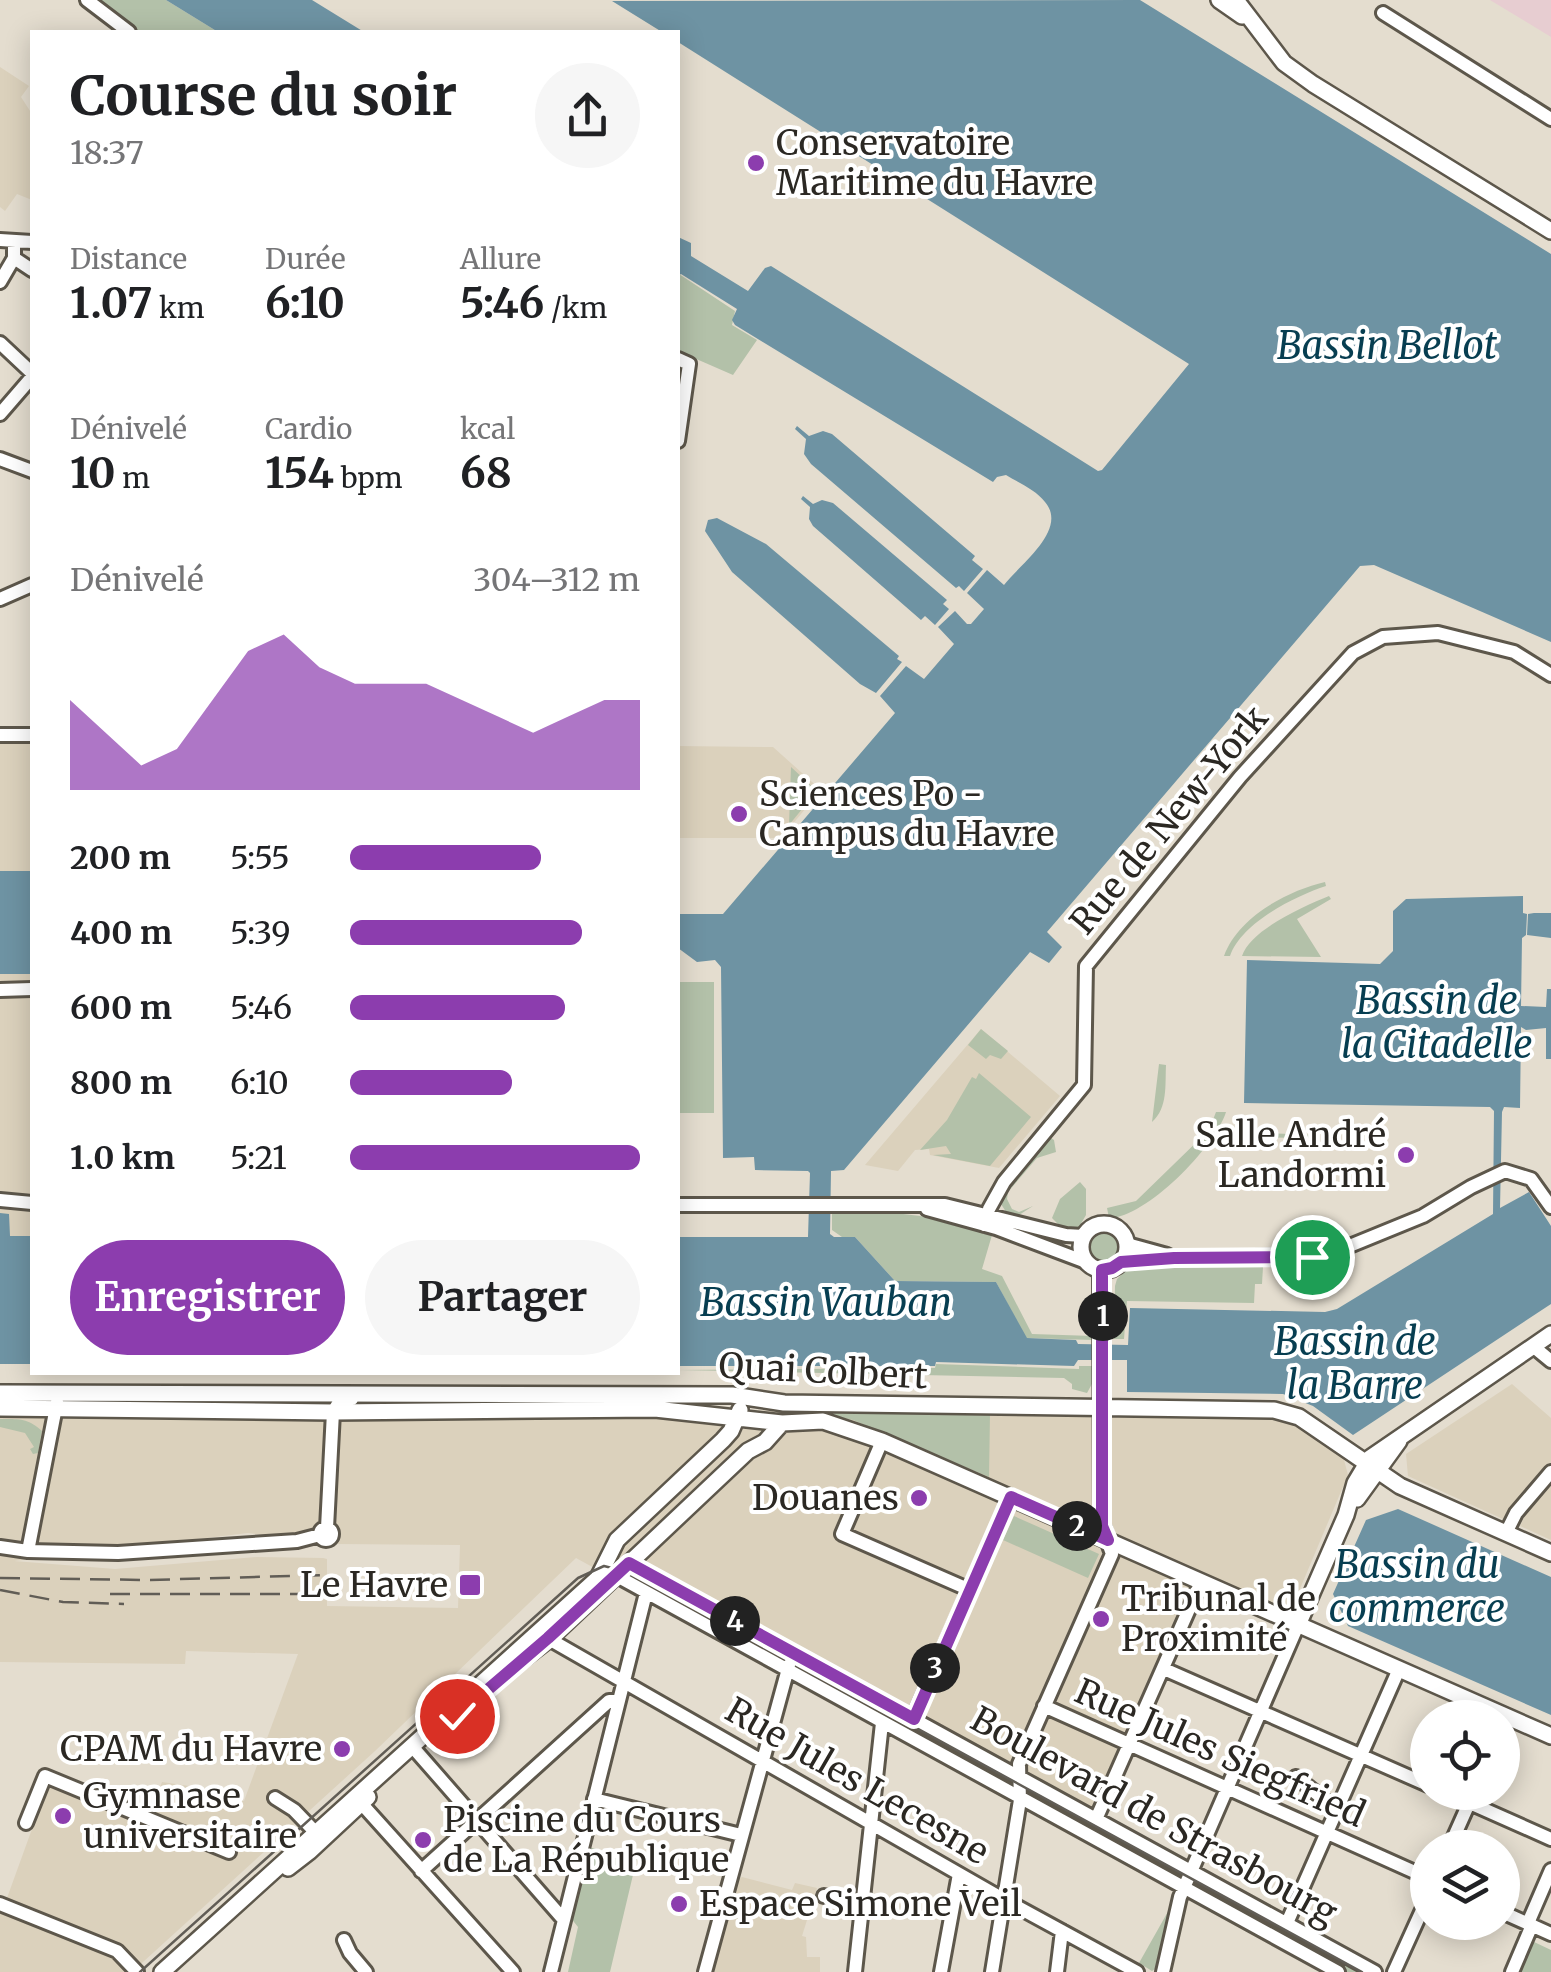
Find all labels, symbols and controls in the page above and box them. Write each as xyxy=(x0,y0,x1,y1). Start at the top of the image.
text: Course du soir xyxy=(70,61,457,130)
button: share xyxy=(535,63,640,168)
place label: Conservatoire Maritime du Havre xyxy=(776,121,1093,205)
text: 18:37 xyxy=(70,133,144,173)
marker: Conservatoire Maritime du Havre xyxy=(745,152,767,174)
text: Distance xyxy=(70,241,187,277)
text: Durée xyxy=(265,241,345,277)
text: Allure xyxy=(460,241,541,277)
text: 1.07 xyxy=(70,277,152,329)
text: 6:10 xyxy=(265,277,345,329)
text: 5:46 xyxy=(460,277,544,329)
text: km xyxy=(152,290,205,326)
text: /km xyxy=(544,290,607,326)
water label: Bassin Bellot xyxy=(1277,322,1498,369)
text: Dénivelé xyxy=(70,411,187,447)
text: Cardio xyxy=(265,411,352,447)
text: kcal xyxy=(460,411,515,447)
text: 10 xyxy=(70,447,116,499)
text: 154 xyxy=(265,447,334,499)
text: 68 xyxy=(460,447,512,499)
text: m xyxy=(116,460,150,496)
text: bpm xyxy=(334,460,402,496)
text: Dénivelé xyxy=(70,560,204,600)
text: 304–312 m xyxy=(473,560,640,600)
street label: Rue de New-York xyxy=(1061,697,1277,943)
place label: Sciences Po - Campus du Havre xyxy=(759,772,1055,856)
marker: Sciences Po - Campus du Havre xyxy=(728,803,750,825)
text: 200 m xyxy=(70,838,171,878)
text: 5:55 xyxy=(230,838,290,878)
text: 400 m xyxy=(70,913,172,953)
text: 5:39 xyxy=(230,913,291,953)
water label: Bassin de la Citadelle xyxy=(1341,977,1533,1068)
text: 600 m xyxy=(70,988,172,1028)
text: 5:46 xyxy=(230,988,292,1028)
text: 800 m xyxy=(70,1063,172,1103)
text: 6:10 xyxy=(230,1063,289,1103)
place label: Salle André Landormi xyxy=(1195,1113,1386,1197)
text: 1.0 km xyxy=(70,1138,175,1178)
text: 5:21 xyxy=(230,1138,287,1178)
marker: Salle André Landormi xyxy=(1395,1144,1417,1166)
pin xyxy=(1270,1215,1355,1300)
icon: arrive xyxy=(1285,1230,1340,1285)
button: Enregistrer xyxy=(70,1240,345,1355)
button: Partager xyxy=(365,1240,640,1355)
water label: Bassin Vauban xyxy=(700,1279,952,1326)
pin: 1 xyxy=(1078,1291,1128,1341)
text: 1 xyxy=(1097,1298,1109,1334)
water label: Bassin de la Barre xyxy=(1274,1318,1436,1409)
street label: Quai Colbert xyxy=(717,1344,929,1398)
place label: Douanes xyxy=(752,1476,899,1520)
marker: Douanes xyxy=(908,1487,930,1509)
pin: 2 xyxy=(1052,1501,1102,1551)
text: 2 xyxy=(1069,1508,1085,1544)
water label: Bassin du commerce xyxy=(1329,1541,1505,1632)
place label: Le Havre xyxy=(300,1563,448,1607)
marker: Le Havre xyxy=(457,1572,483,1598)
place label: Tribunal de Proximité xyxy=(1121,1577,1316,1661)
pin: 4 xyxy=(710,1596,760,1646)
text: 4 xyxy=(726,1603,744,1639)
marker: Tribunal de Proximité xyxy=(1090,1608,1112,1630)
pin: 3 xyxy=(910,1643,960,1693)
text: 3 xyxy=(927,1650,943,1686)
street label: Rue Jules Siegfried xyxy=(1068,1669,1372,1837)
pin xyxy=(415,1674,500,1759)
street label: Rue Jules Lecesne xyxy=(718,1688,996,1874)
icon: check xyxy=(430,1689,485,1744)
street label: Boulevard de Strasbourg xyxy=(963,1697,1345,1935)
map controls xyxy=(1410,1700,1520,1940)
button: locate xyxy=(1410,1700,1520,1810)
place label: CPAM du Havre xyxy=(60,1727,322,1771)
marker: CPAM du Havre xyxy=(331,1738,353,1760)
place label: Gymnase universitaire xyxy=(83,1774,297,1858)
place label: Piscine du Cours de La République xyxy=(443,1798,729,1882)
marker: Gymnase universitaire xyxy=(52,1805,74,1827)
marker: Piscine du Cours de La République xyxy=(412,1829,434,1851)
button: layers xyxy=(1410,1830,1520,1940)
place label: Espace Simone Veil xyxy=(699,1882,1022,1926)
marker: Espace Simone Veil xyxy=(668,1893,690,1915)

